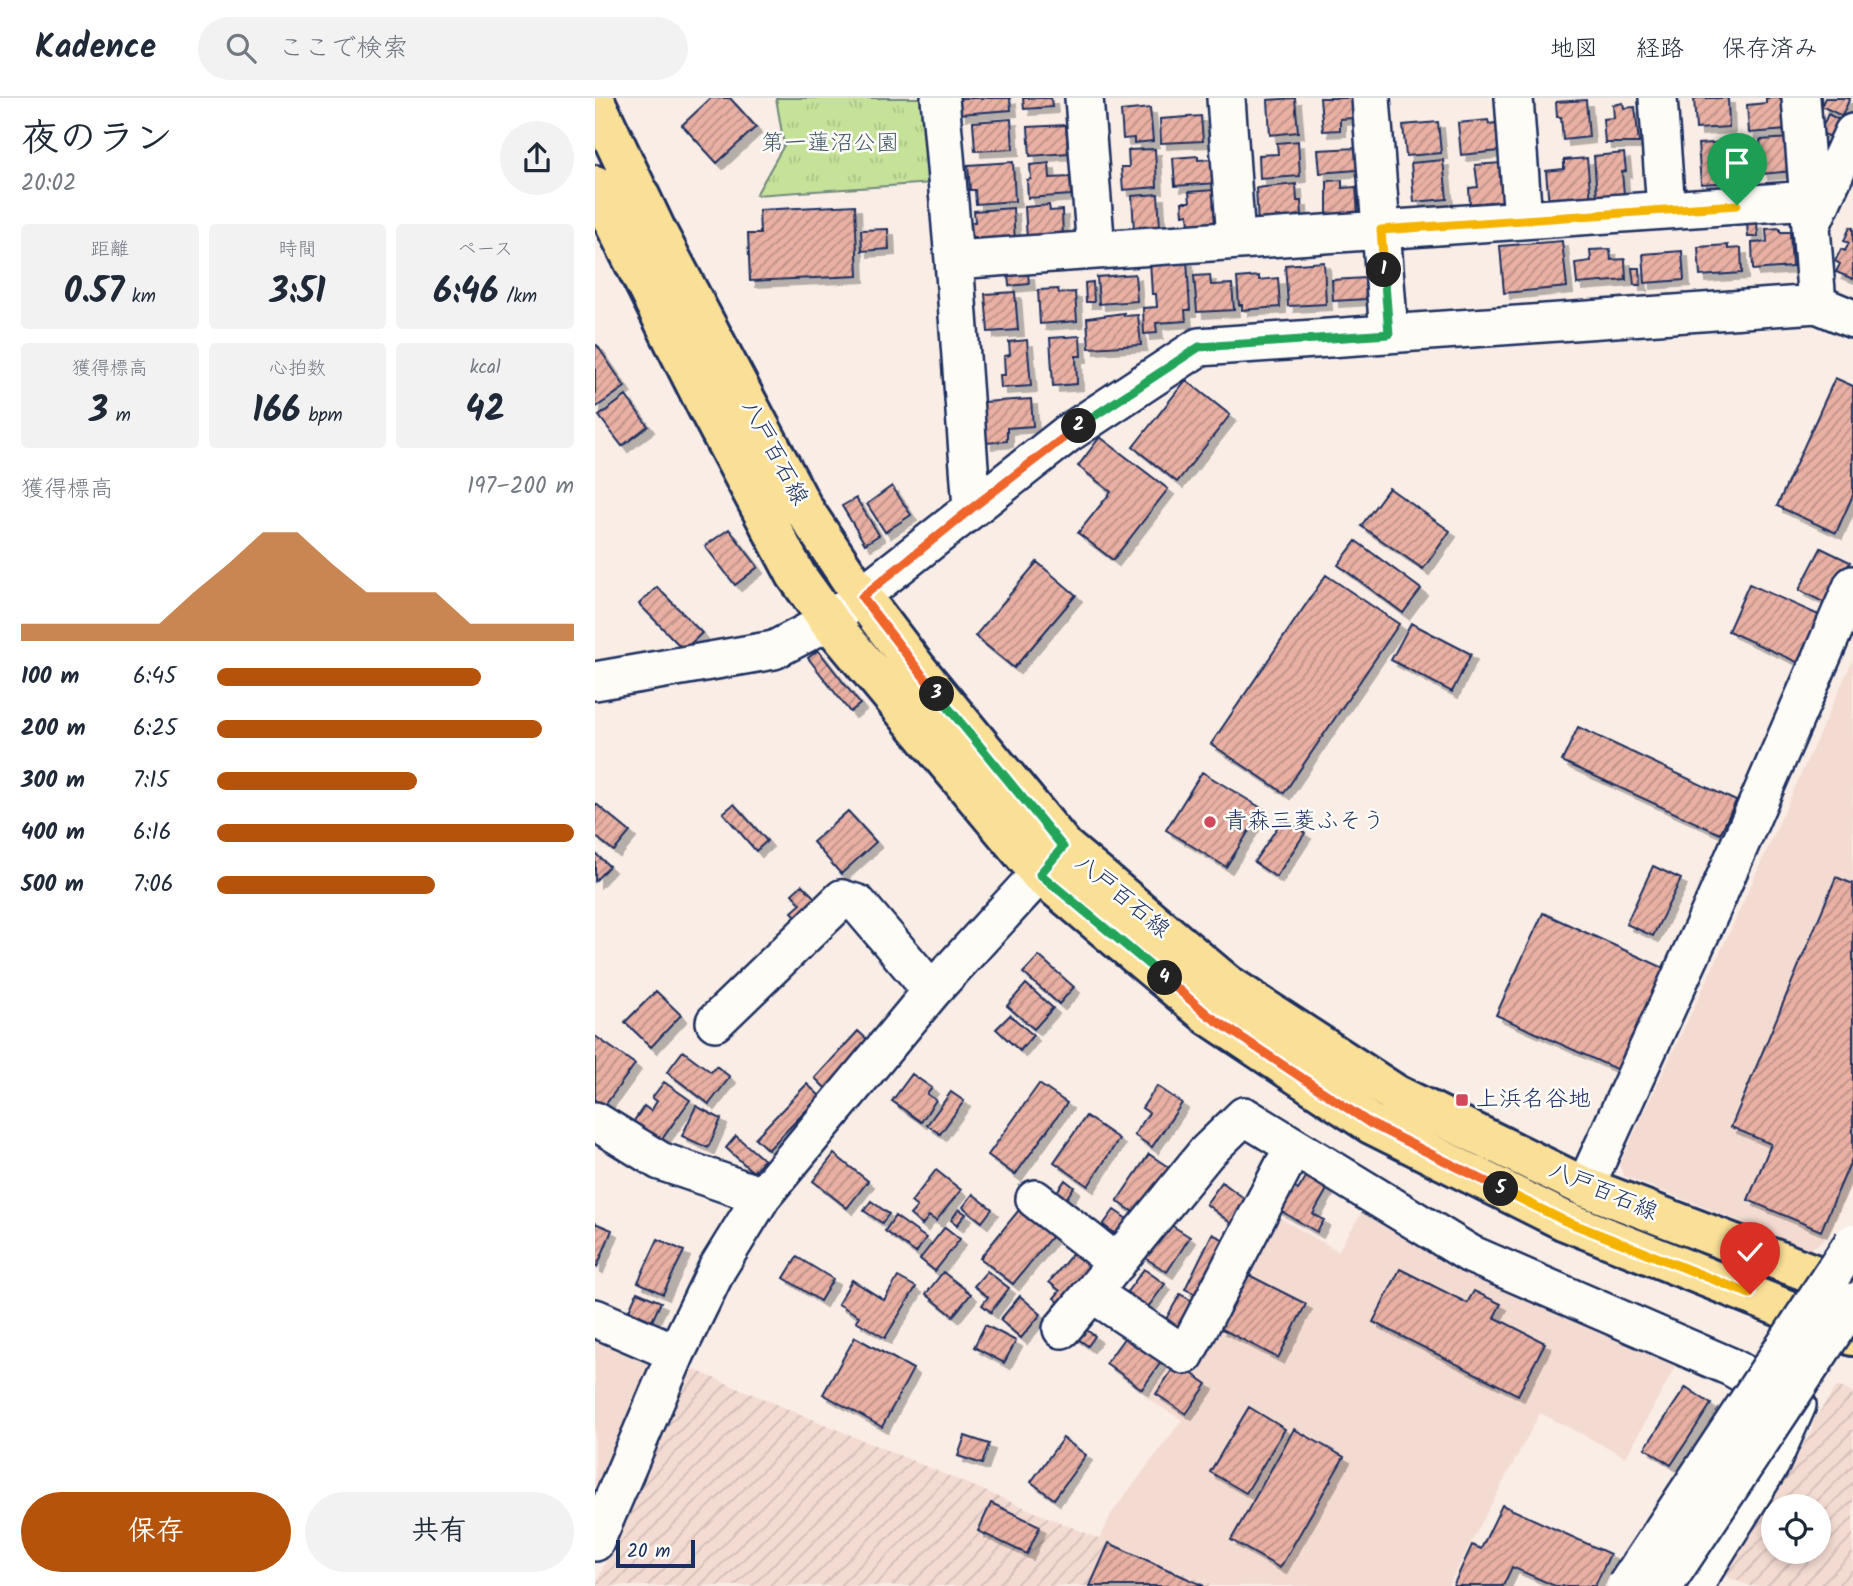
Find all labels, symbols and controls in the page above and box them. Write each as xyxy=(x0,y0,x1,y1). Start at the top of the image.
search box xyxy=(198,17,688,80)
text: Kadence xyxy=(35,22,156,75)
text: ここで検索 xyxy=(278,28,408,70)
icon: search xyxy=(222,29,260,67)
text: 地図 xyxy=(1550,30,1598,69)
text: 経路 xyxy=(1636,30,1684,69)
text: 保存済み xyxy=(1722,30,1818,69)
text: 夜のラン xyxy=(21,110,173,170)
button: share xyxy=(500,121,574,195)
park label: 第一蓮沼公園 xyxy=(761,126,899,162)
pin xyxy=(1707,133,1767,205)
icon: arrive xyxy=(1718,144,1756,182)
text: 20:02 xyxy=(21,166,76,202)
text: 距離 xyxy=(91,235,129,265)
text: 時間 xyxy=(278,235,317,265)
text: ペース xyxy=(457,235,513,265)
pin: 1 xyxy=(1367,252,1401,288)
text: 1 xyxy=(1381,254,1386,284)
text: 0.57 xyxy=(64,265,124,321)
text: 3:51 xyxy=(269,265,326,321)
text: 6:46 xyxy=(433,265,499,321)
text: km xyxy=(124,282,156,312)
text: /km xyxy=(499,282,537,312)
text: kcal xyxy=(470,353,501,383)
text: 獲得標高 xyxy=(72,354,148,384)
text: 心拍数 xyxy=(269,354,326,384)
text: 42 xyxy=(465,383,505,439)
text: 3 xyxy=(89,384,108,440)
text: 166 xyxy=(252,384,301,440)
street label: 八戸百石線 xyxy=(731,394,817,512)
text: m xyxy=(108,401,131,431)
text: bpm xyxy=(301,401,343,431)
pin: 2 xyxy=(1061,408,1097,444)
text: 2 xyxy=(1073,410,1084,440)
text: 197–200 m xyxy=(467,469,574,505)
text: 獲得標高 xyxy=(21,472,113,508)
text: 100 m xyxy=(21,659,79,695)
text: 6:45 xyxy=(133,659,176,695)
pin: 3 xyxy=(919,676,955,712)
text: 3 xyxy=(931,678,942,708)
text: 200 m xyxy=(21,711,86,747)
text: 6:25 xyxy=(133,711,177,747)
text: 300 m xyxy=(21,763,85,799)
text: 7:15 xyxy=(133,763,169,799)
place label: 青森三菱ふそう xyxy=(1224,804,1385,840)
marker: 青森三菱ふそう xyxy=(1202,814,1218,830)
text: 400 m xyxy=(21,815,85,851)
text: 6:16 xyxy=(133,815,171,851)
street label: 八戸百石線 xyxy=(1066,846,1178,948)
text: 500 m xyxy=(21,867,84,903)
text: 7:06 xyxy=(133,867,174,903)
pin: 4 xyxy=(1147,960,1183,996)
text: 4 xyxy=(1159,962,1170,992)
place label: 上浜名谷地 xyxy=(1476,1082,1591,1118)
marker: 上浜名谷地 xyxy=(1454,1092,1470,1108)
street label: 八戸百石線 xyxy=(1543,1153,1663,1231)
pin: 5 xyxy=(1483,1172,1518,1206)
text: 5 xyxy=(1496,1173,1505,1203)
pin xyxy=(1720,1222,1780,1294)
icon: check xyxy=(1731,1233,1769,1271)
button: 保存 xyxy=(21,1492,291,1572)
button: 共有 xyxy=(305,1492,574,1572)
map controls xyxy=(1761,1494,1831,1564)
button: locate xyxy=(1761,1494,1831,1564)
scale bar xyxy=(616,1537,695,1569)
text: 20 m xyxy=(627,1537,670,1567)

